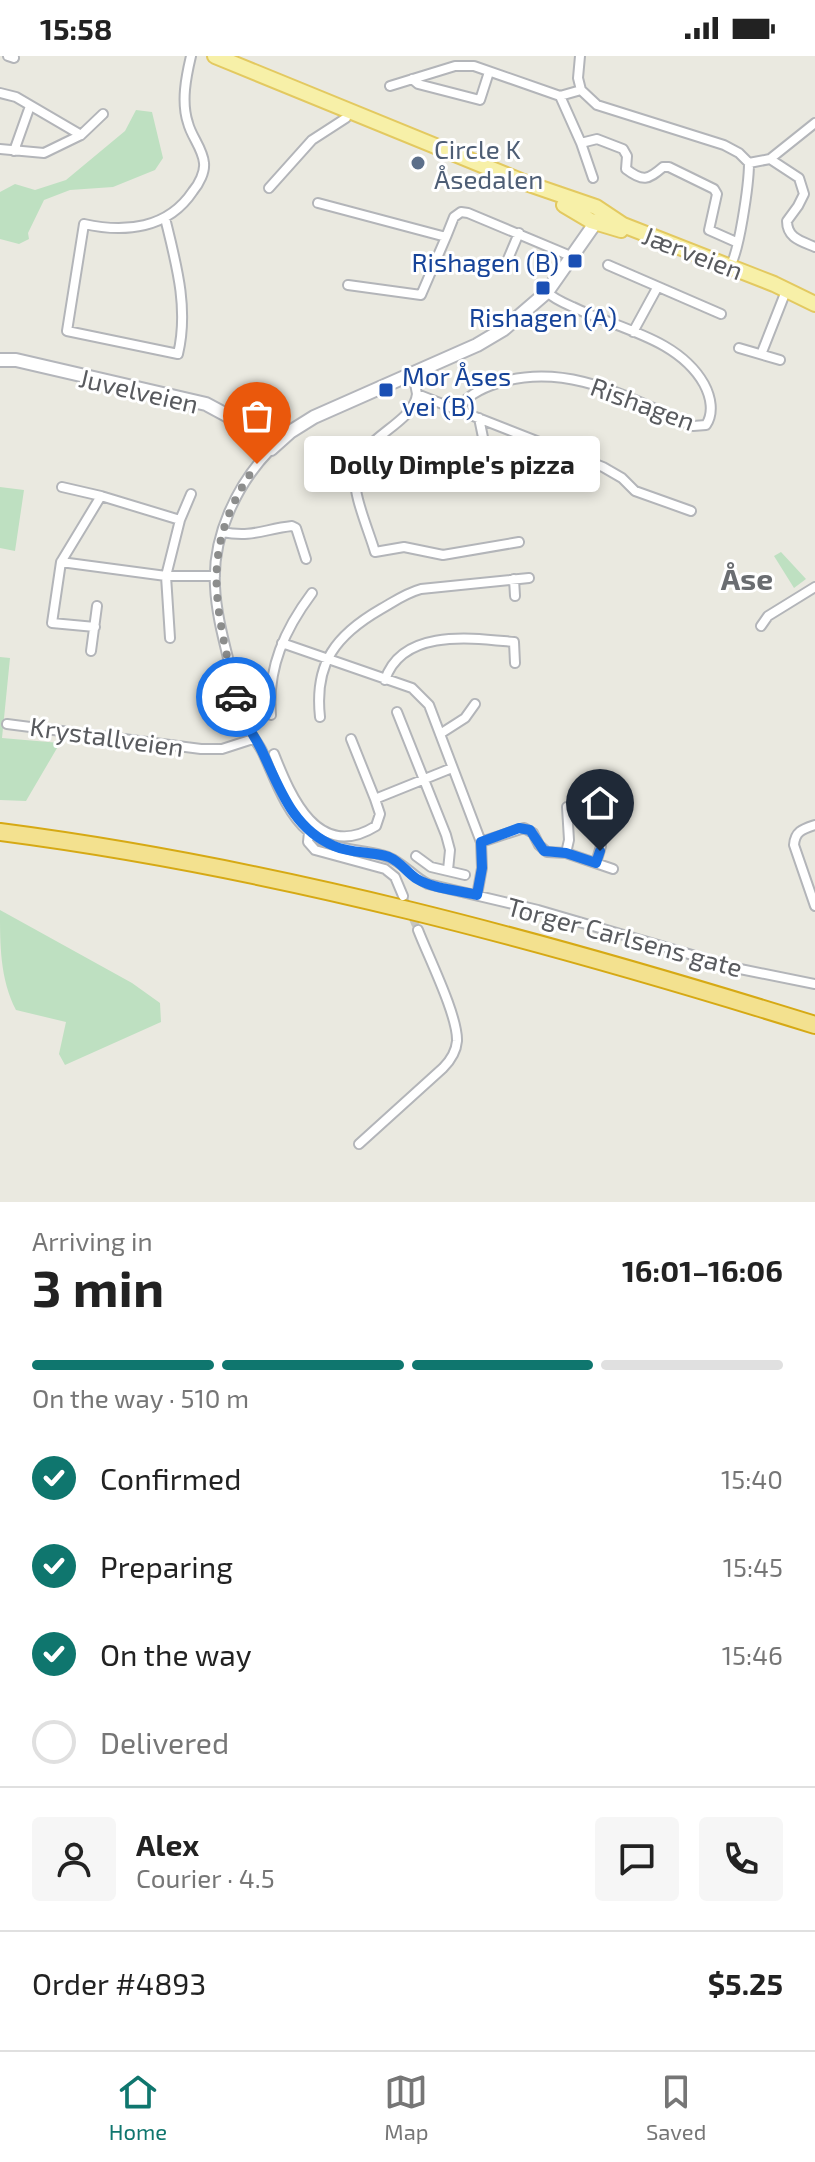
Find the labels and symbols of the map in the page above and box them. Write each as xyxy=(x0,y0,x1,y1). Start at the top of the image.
place label: Circle K Åsedalen xyxy=(434,133,543,194)
marker: Circle K Åsedalen xyxy=(409,154,427,172)
street label: Jærveien xyxy=(638,219,748,285)
place label: Rishagen (B) xyxy=(411,246,559,277)
marker: Rishagen (B) xyxy=(566,252,584,270)
marker: Rishagen (A) xyxy=(534,279,552,297)
place label: Rishagen (A) xyxy=(469,301,617,332)
place label: Mor Åses vei (B) xyxy=(402,360,511,421)
street label: Juvelveien xyxy=(76,361,202,419)
street label: Rishagen xyxy=(587,370,699,436)
marker: Mor Åses vei (B) xyxy=(377,381,395,399)
pin xyxy=(223,382,291,464)
callout: Dolly Dimple's pizza xyxy=(305,436,601,492)
district label: Åse xyxy=(721,560,773,596)
courier xyxy=(196,657,276,737)
street label: Krystallveien xyxy=(28,710,186,762)
pin xyxy=(566,769,634,851)
street label: Torger Carlsens gate xyxy=(504,890,746,982)

